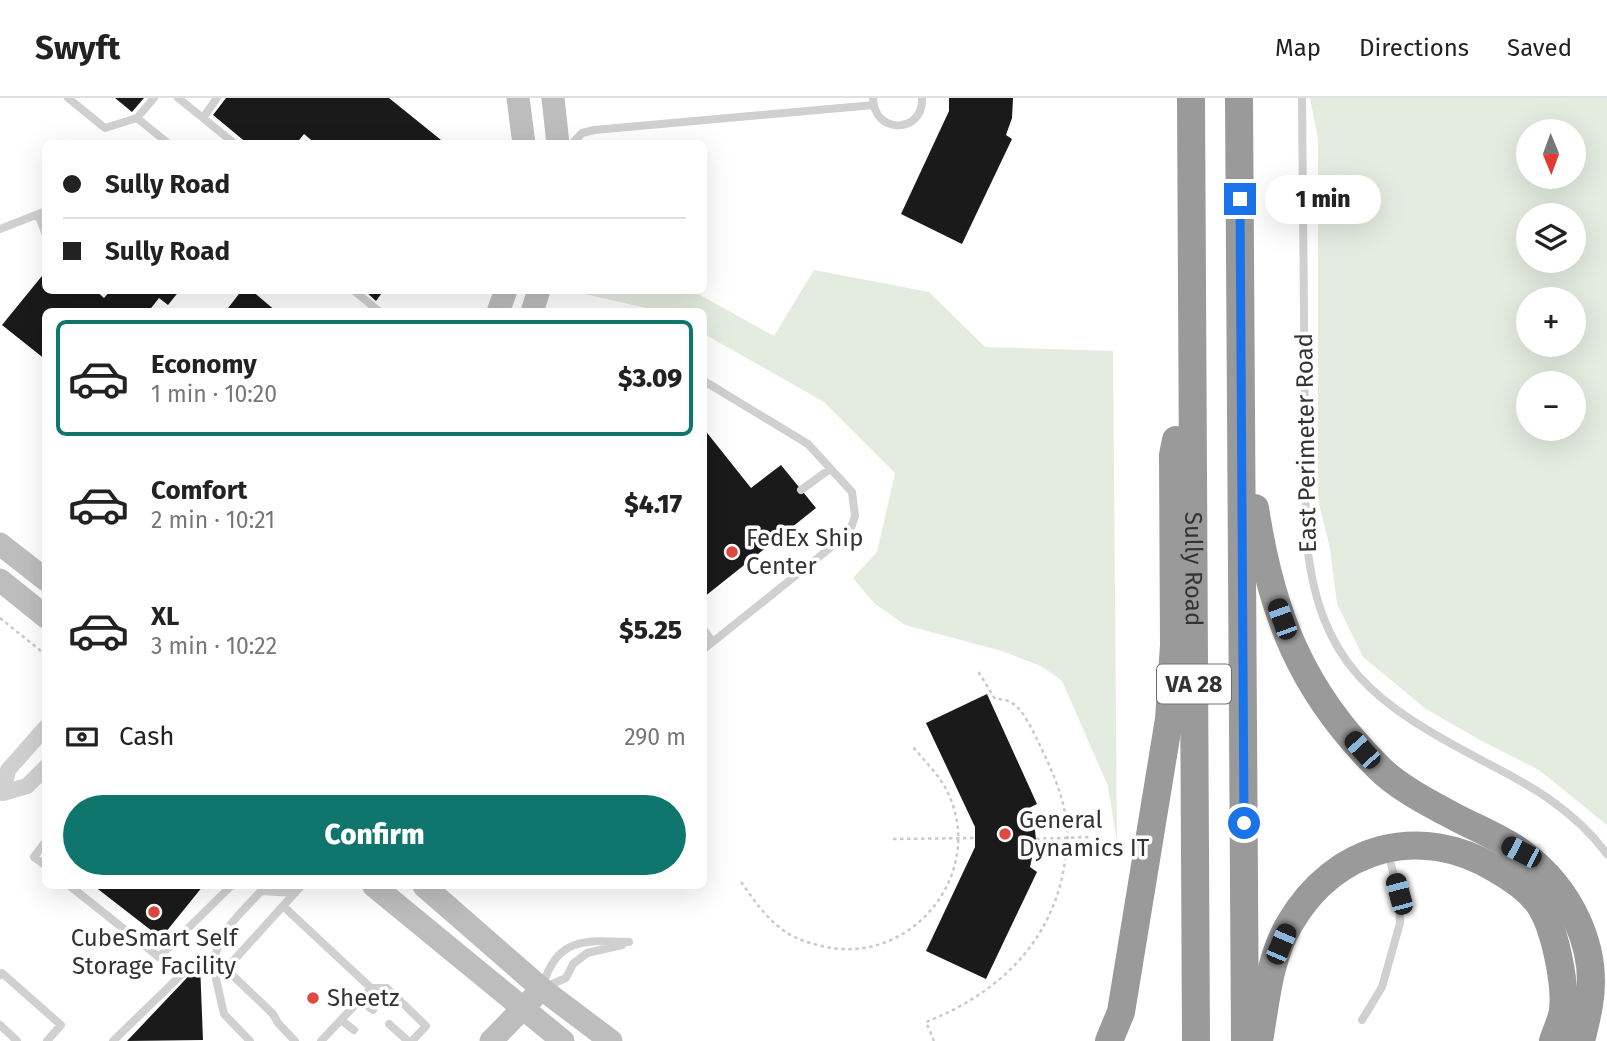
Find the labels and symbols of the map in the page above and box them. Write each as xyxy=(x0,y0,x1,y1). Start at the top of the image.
north arrow xyxy=(1516,119,1586,189)
callout: 1 min xyxy=(1264,174,1380,224)
route end xyxy=(1224,183,1256,215)
street label: East Perimeter Road xyxy=(1290,333,1322,553)
street label: Sully Road xyxy=(1179,512,1208,626)
place label: FedEx Ship Center xyxy=(746,524,863,580)
marker: FedEx Ship Center xyxy=(724,544,740,560)
car xyxy=(1265,596,1300,642)
road number: VA 28 xyxy=(1157,664,1231,704)
car xyxy=(1341,727,1384,773)
place label: General Dynamics IT xyxy=(1019,806,1150,862)
route start xyxy=(1228,807,1260,839)
marker: General Dynamics IT xyxy=(997,826,1013,842)
car xyxy=(1498,833,1545,871)
car xyxy=(1384,871,1415,917)
marker: CubeSmart Self Storage Facility xyxy=(146,904,162,920)
car xyxy=(1264,921,1299,967)
place label: CubeSmart Self Storage Facility xyxy=(71,924,239,980)
place label: Sheetz xyxy=(327,984,399,1012)
marker: Sheetz xyxy=(305,990,321,1006)

